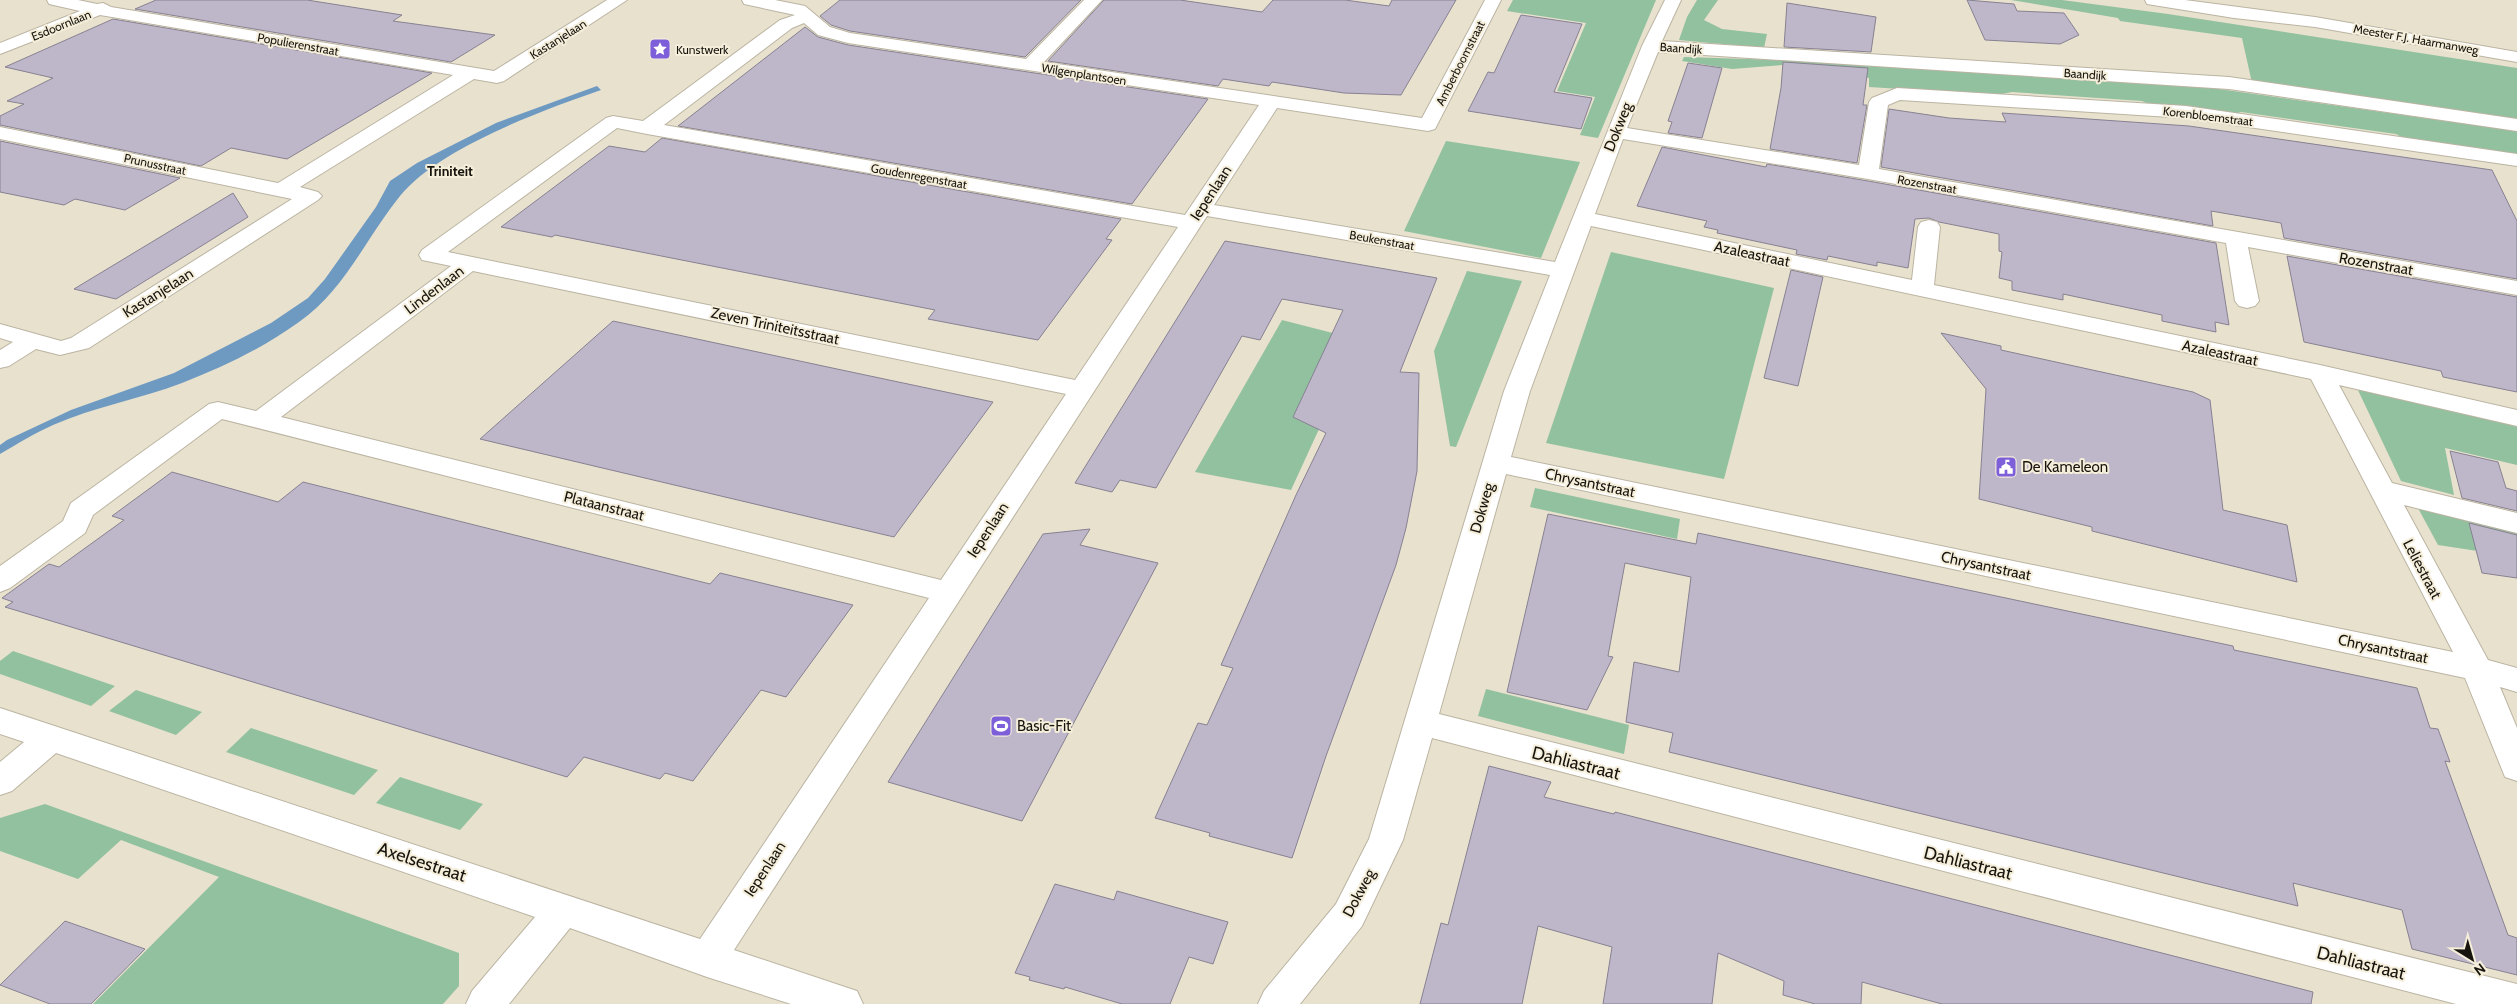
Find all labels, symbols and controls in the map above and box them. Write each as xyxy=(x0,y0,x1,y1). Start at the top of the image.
street label: Esdoornlaan xyxy=(29,6,93,44)
street label: Kastanjelaan xyxy=(527,16,589,62)
street label: Amberboomstraat xyxy=(1432,18,1488,108)
street label: Meester F.J. Haarmanweg xyxy=(2352,21,2481,58)
street label: Populierenstraat xyxy=(256,29,340,59)
place icon: Kunstwerk xyxy=(648,37,672,61)
street label: Baandijk xyxy=(1659,39,1703,57)
place label: Kunstwerk xyxy=(676,42,729,57)
street label: Wilgenplantsoen xyxy=(1040,60,1128,88)
street label: Baandijk xyxy=(2063,65,2107,83)
street label: Dokweg xyxy=(1600,99,1636,154)
street label: Korenbloemstraat xyxy=(2162,103,2254,129)
street label: Prunusstraat xyxy=(123,150,187,178)
street label: Goudenregenstraat xyxy=(870,160,968,192)
district label: Triniteit xyxy=(427,162,473,180)
street label: Iepenlaan xyxy=(1187,162,1235,224)
street label: Rozenstraat xyxy=(1896,171,1958,197)
street label: Beukenstraat xyxy=(1348,227,1416,253)
street label: Azaleastraat xyxy=(1712,237,1792,271)
street label: Rozenstraat xyxy=(2337,249,2415,279)
street label: Lindenlaan xyxy=(401,262,467,318)
street label: Kastanjelaan xyxy=(119,264,197,322)
street label: Zeven Triniteitsstraat xyxy=(709,304,841,348)
street label: Azaleastraat xyxy=(2180,336,2260,370)
public building icon: De Kameleon xyxy=(1994,455,2018,479)
place label: De Kameleon xyxy=(2022,458,2108,476)
street label: Chrysantstraat xyxy=(1543,465,1637,501)
street label: Dokweg xyxy=(1466,480,1498,535)
street label: Plataanstraat xyxy=(562,487,646,525)
street label: Iepenlaan xyxy=(964,499,1012,561)
street label: Leliestraat xyxy=(2399,536,2445,602)
street label: Chrysantstraat xyxy=(1939,548,2033,584)
street label: Chrysantstraat xyxy=(2336,631,2430,667)
sports icon: Basic-Fit xyxy=(989,714,1013,738)
place label: Basic-Fit xyxy=(1017,717,1071,735)
street label: Dahliastraat xyxy=(1530,741,1622,785)
street label: Axelsestraat xyxy=(375,837,469,887)
street label: Iepenlaan xyxy=(741,838,789,900)
street label: Dahliastraat xyxy=(1922,841,2014,885)
street label: Dokweg xyxy=(1339,865,1379,920)
north arrow xyxy=(2447,934,2497,984)
street label: Dahliastraat xyxy=(2315,941,2407,985)
text: N xyxy=(2470,959,2489,980)

